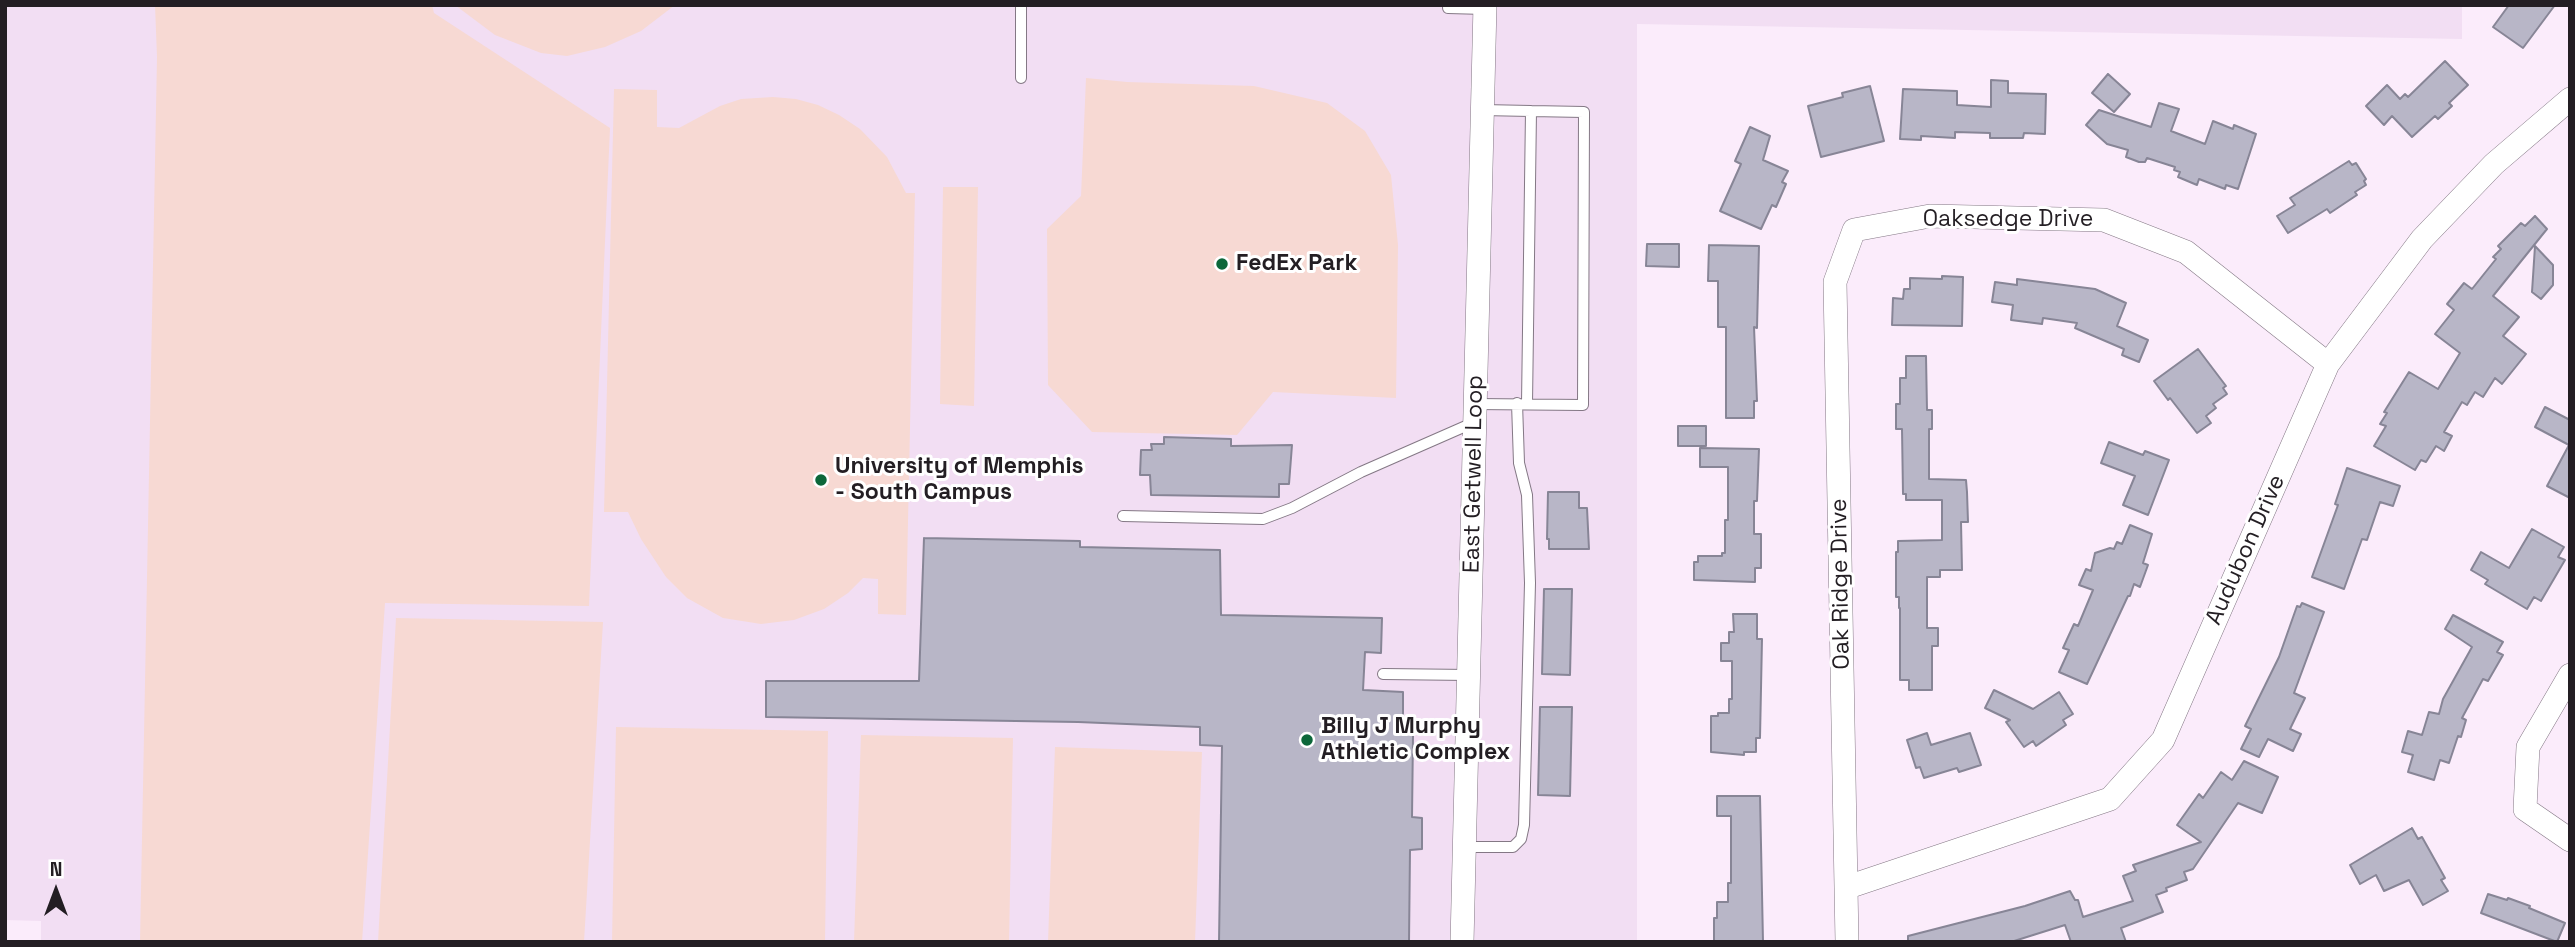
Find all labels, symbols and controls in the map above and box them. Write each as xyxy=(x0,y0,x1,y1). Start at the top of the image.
street label: Oaksedge Drive xyxy=(1923,206,2093,234)
place label: FedEx Park xyxy=(1236,250,1357,278)
marker: FedEx Park xyxy=(1214,256,1230,272)
street label: East Getwell Loop xyxy=(1458,375,1490,573)
place label: University of Memphis - South Campus xyxy=(835,453,1084,507)
street label: Audubon Drive xyxy=(2201,471,2291,629)
marker: University of Memphis - South Campus xyxy=(813,472,829,488)
street label: Oak Ridge Drive xyxy=(1826,498,1856,670)
place label: Billy J Murphy Athletic Complex xyxy=(1321,713,1510,767)
marker: Billy J Murphy Athletic Complex xyxy=(1299,732,1315,748)
north arrow xyxy=(21,856,91,926)
text: N xyxy=(50,857,62,882)

